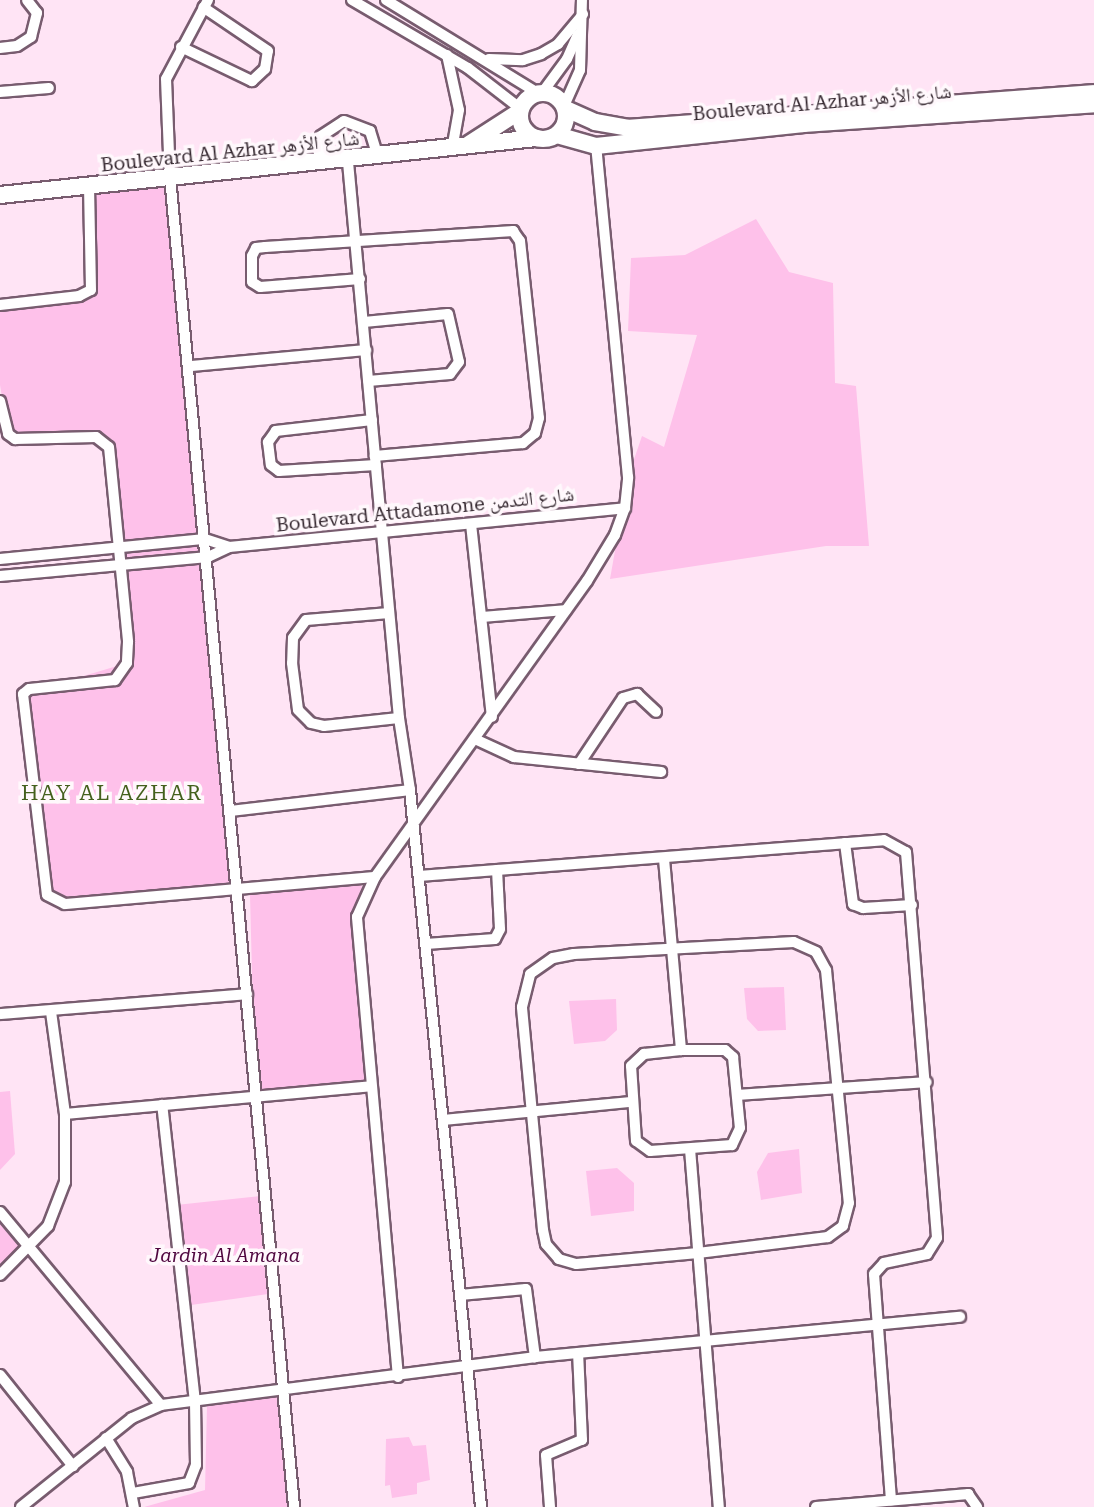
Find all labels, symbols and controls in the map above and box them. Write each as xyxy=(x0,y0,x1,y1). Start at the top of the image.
street label: Boulevard Al Azhar شارع الأزهر xyxy=(692,80,952,126)
street label: Boulevard Al Azhar شارع الأزهر xyxy=(100,127,360,177)
street label: Boulevard Attadamone شارع التدمن xyxy=(275,483,575,537)
district label: HAY AL AZHAR xyxy=(22,780,202,806)
park label: Jardin Al Amana xyxy=(150,1245,300,1267)

